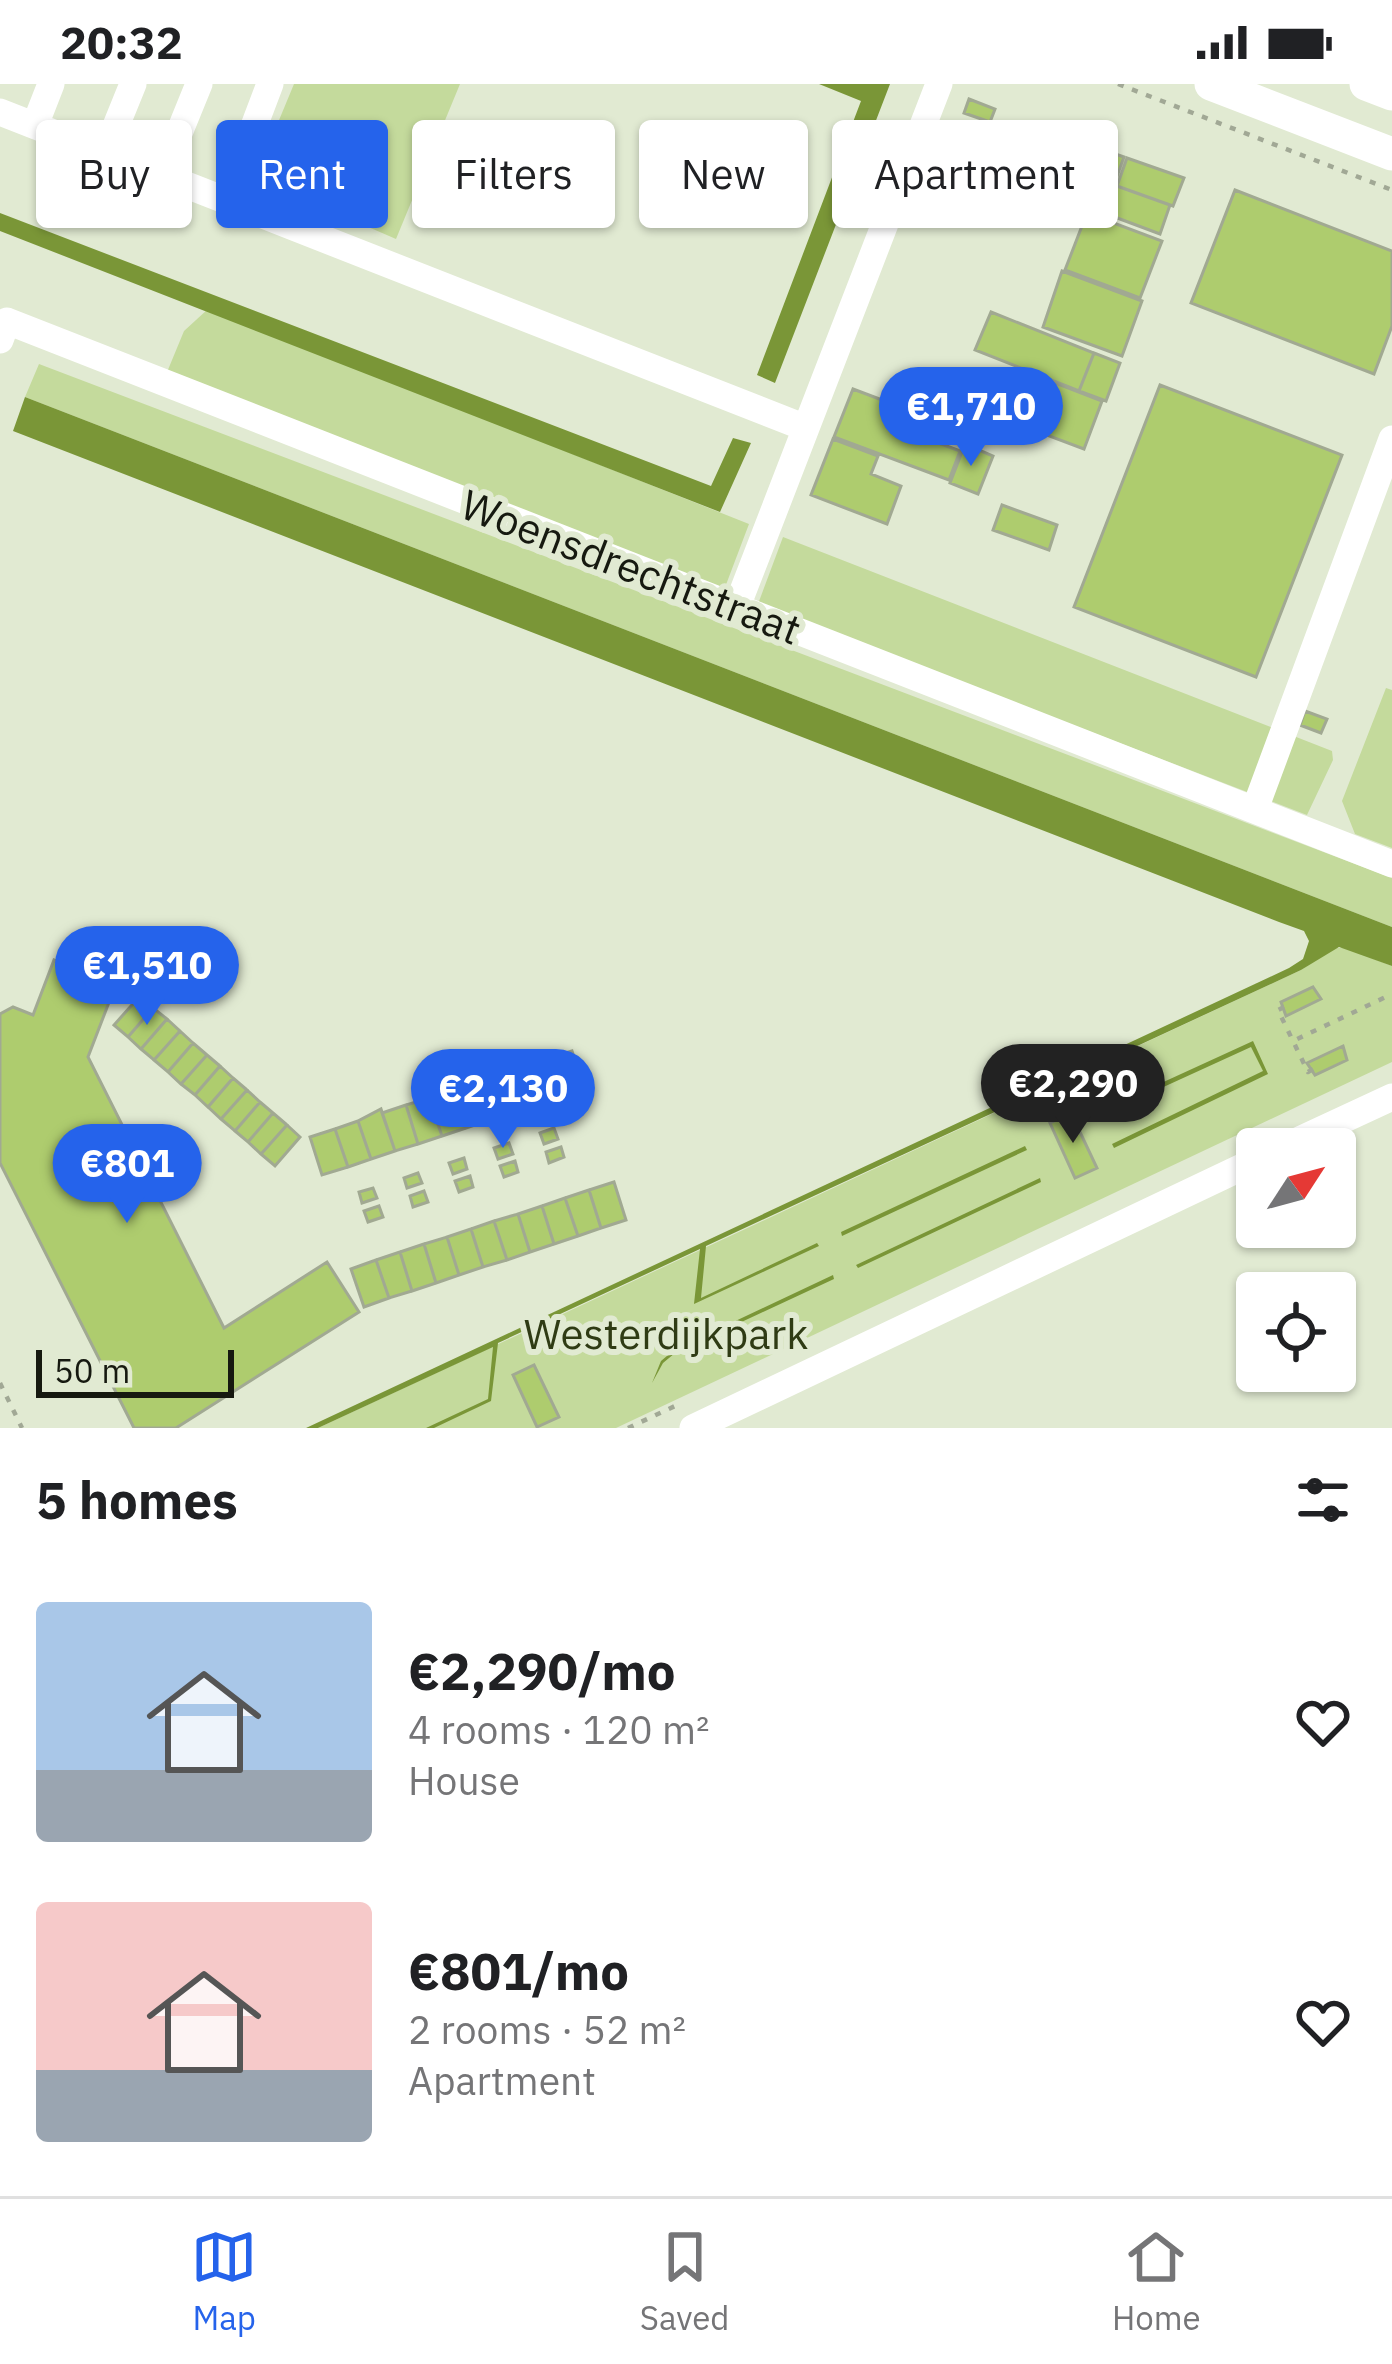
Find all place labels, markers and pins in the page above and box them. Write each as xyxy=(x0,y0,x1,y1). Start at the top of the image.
pin: €1,710 xyxy=(873,367,1069,469)
pin: €1,510 xyxy=(49,926,245,1028)
pin: €2,290 xyxy=(975,1044,1171,1146)
pin: €2,130 xyxy=(405,1049,601,1151)
pin: €801 xyxy=(56,1124,198,1226)

